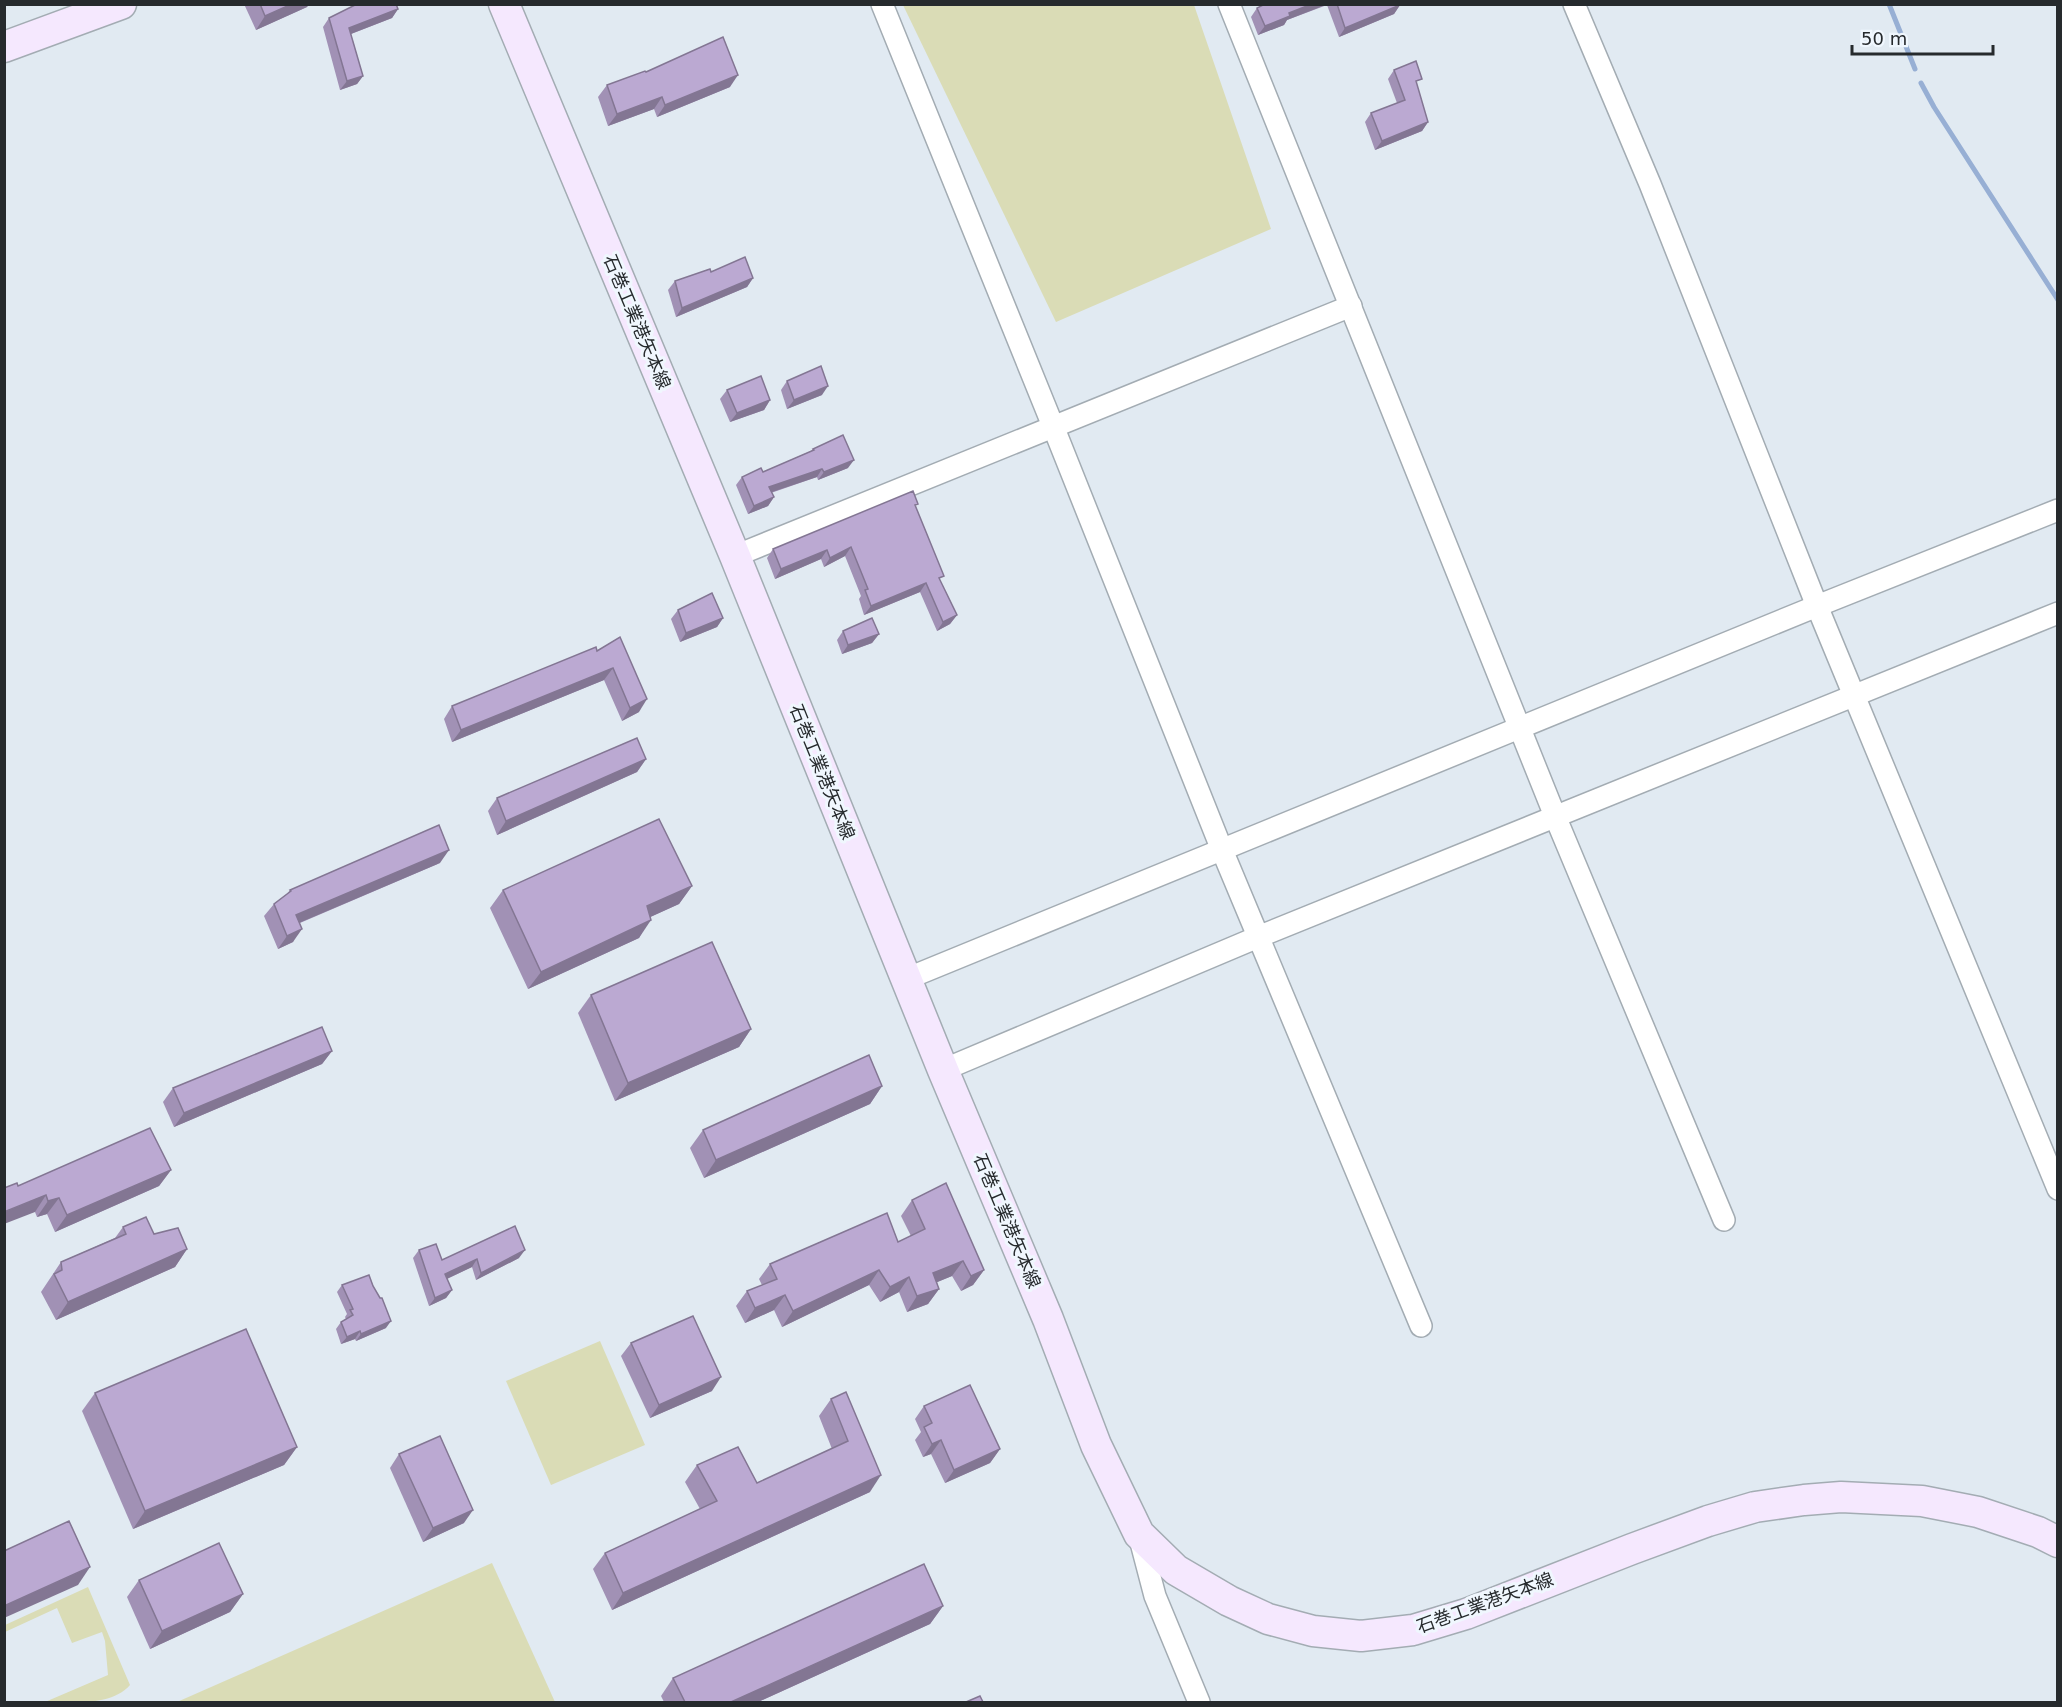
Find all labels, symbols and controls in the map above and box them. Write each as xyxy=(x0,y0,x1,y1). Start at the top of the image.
scale bar xyxy=(1852,18,1993,56)
text: 50 m xyxy=(1861,28,1907,49)
street label: 石巻工業港矢本線 xyxy=(600,251,675,392)
street label: 石巻工業港矢本線 xyxy=(786,701,859,843)
street label: 石巻工業港矢本線 xyxy=(970,1150,1045,1291)
street label: 石巻工業港矢本線 xyxy=(1414,1568,1556,1637)

